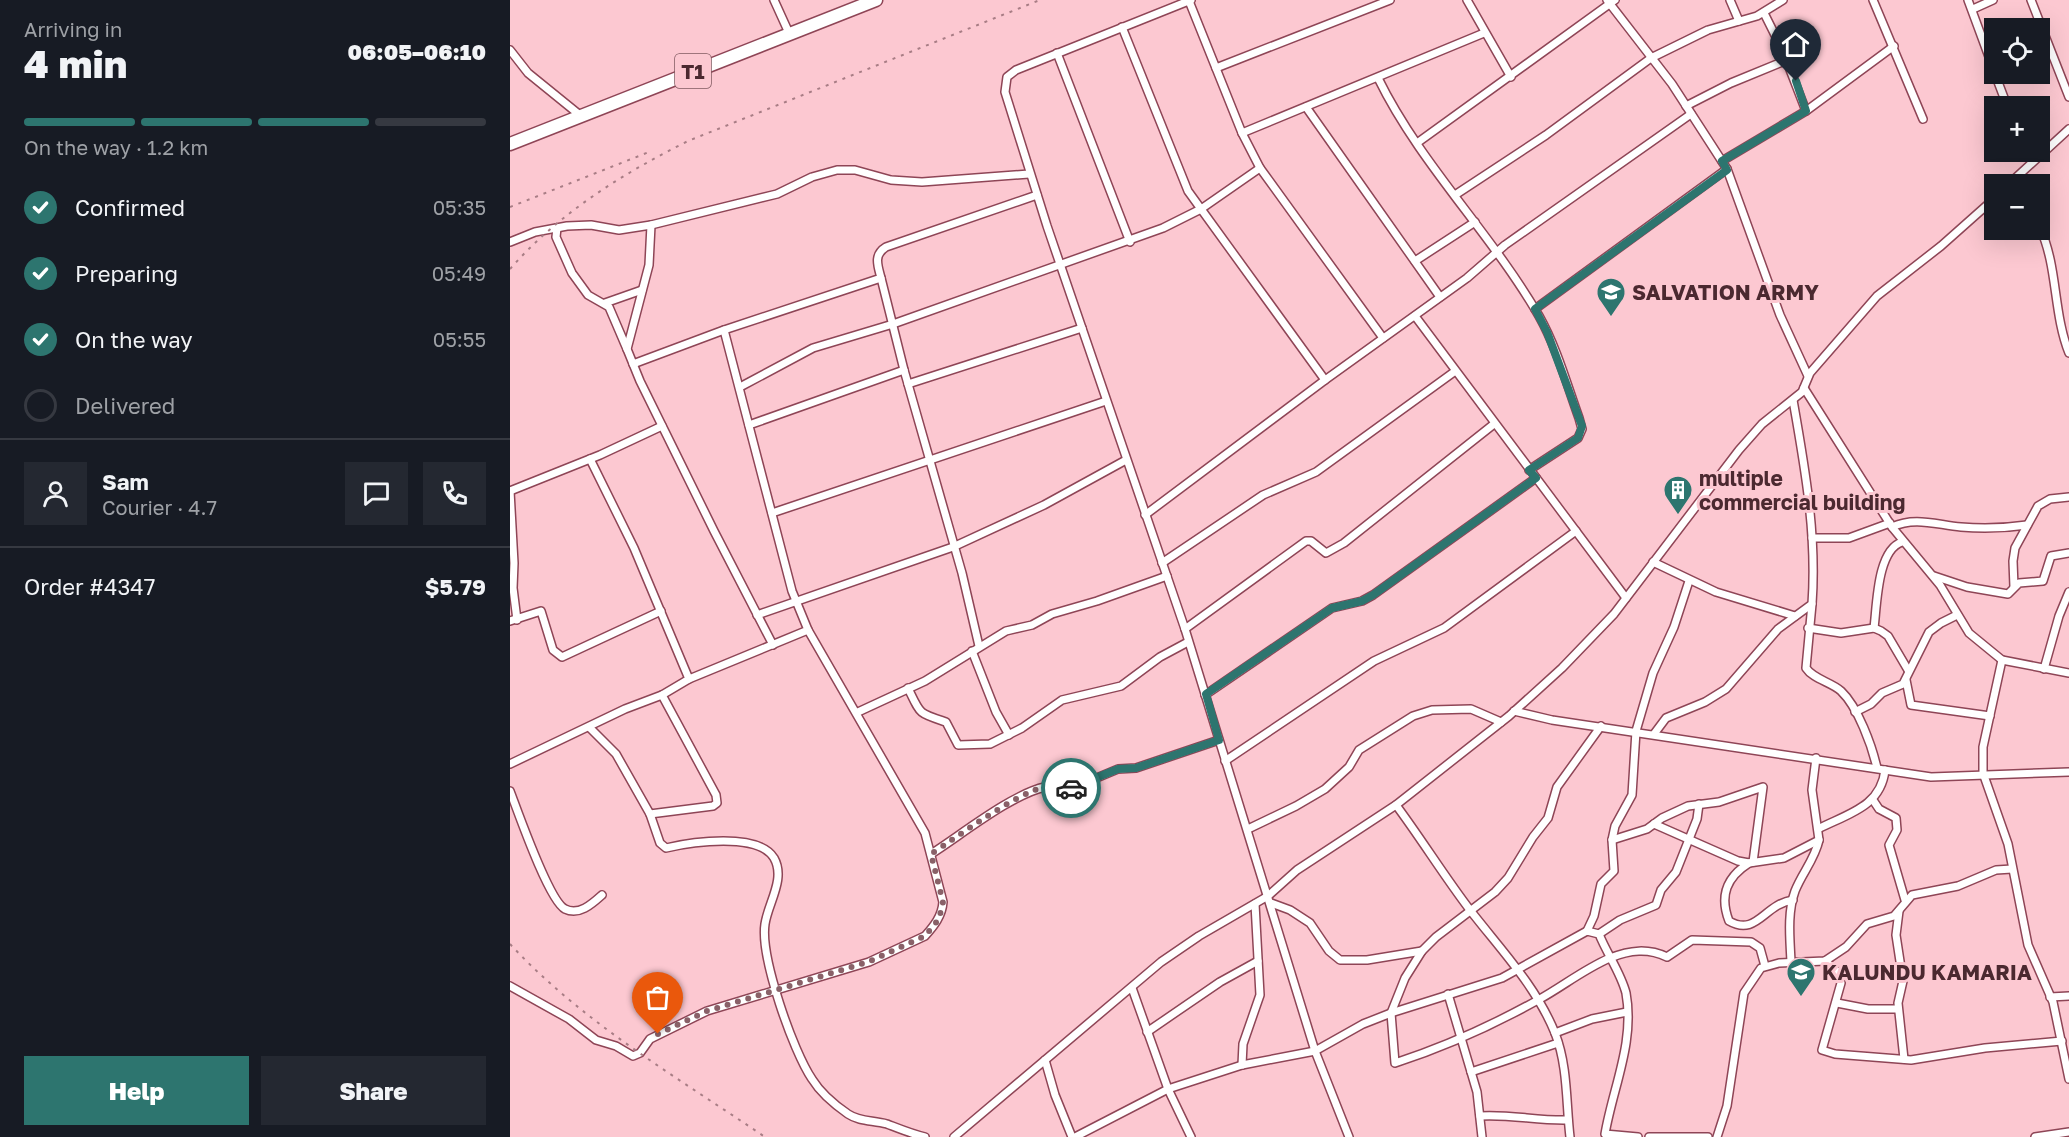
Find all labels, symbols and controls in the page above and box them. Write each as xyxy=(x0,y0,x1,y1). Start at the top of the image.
text: Arriving in xyxy=(24,17,122,41)
map controls xyxy=(1984,18,2050,240)
button: locate xyxy=(1984,18,2050,84)
pin xyxy=(1770,19,1821,81)
icon: home xyxy=(1779,28,1812,61)
text: 06:05–06:10 xyxy=(348,38,486,65)
text: 4 min xyxy=(24,40,127,87)
road number: T1 xyxy=(675,54,711,88)
button: + xyxy=(1984,96,2050,162)
text: On the way · 1.2 km xyxy=(24,135,208,159)
button: − xyxy=(1984,174,2050,240)
icon: check xyxy=(24,191,57,224)
text: Confirmed xyxy=(75,194,185,221)
text: 05:35 xyxy=(433,195,486,219)
icon: check xyxy=(24,257,57,290)
text: Preparing xyxy=(75,260,178,287)
text: 05:49 xyxy=(432,261,486,285)
school or university icon: SALVATION ARMY xyxy=(1595,276,1627,318)
place label: SALVATION ARMY xyxy=(1632,279,1819,305)
icon: check xyxy=(24,323,57,356)
text: On the way xyxy=(75,326,193,353)
text: 05:55 xyxy=(433,327,486,351)
text: Delivered xyxy=(75,392,175,419)
button: person xyxy=(24,462,87,525)
button: chat xyxy=(345,462,408,525)
button: phone xyxy=(423,462,486,525)
place label: multiple commercial building xyxy=(1699,465,1905,515)
text: Sam xyxy=(102,468,149,495)
building icon: multiple commercial building xyxy=(1662,474,1694,516)
text: Courier · 4.7 xyxy=(102,495,217,519)
text: Order #4347 xyxy=(24,573,155,600)
text: $5.79 xyxy=(425,573,486,600)
courier xyxy=(1041,758,1101,818)
icon: car xyxy=(1055,772,1088,805)
school or university icon: KALUNDU KAMARIA xyxy=(1785,956,1817,998)
place label: KALUNDU KAMARIA xyxy=(1822,959,2032,985)
pin xyxy=(632,972,683,1034)
icon: bag xyxy=(641,981,674,1014)
button: Help xyxy=(24,1056,249,1125)
button: Share xyxy=(261,1056,486,1125)

